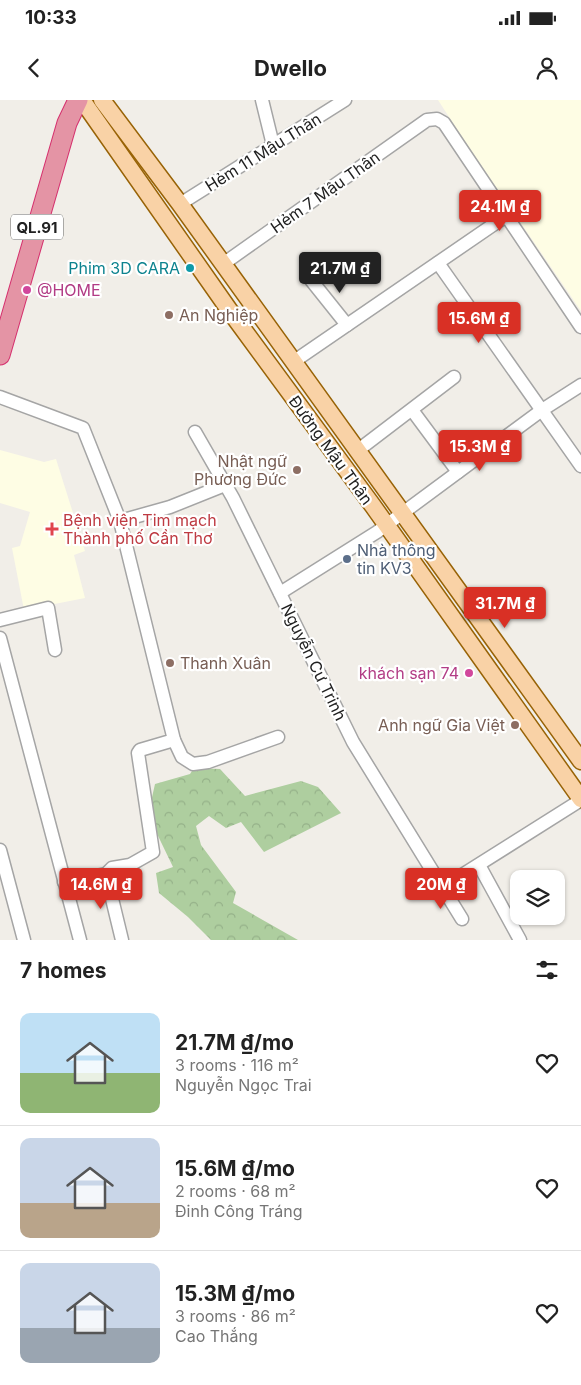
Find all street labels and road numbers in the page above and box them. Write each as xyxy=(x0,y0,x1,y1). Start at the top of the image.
street label: Hẻm 11 Mậu Thân xyxy=(201,108,325,196)
street label: Hẻm 7 Mậu Thân xyxy=(266,147,384,237)
road number: QL.91 xyxy=(11,214,63,240)
street label: Đường Mậu Thân xyxy=(285,392,377,508)
street label: Nguyễn Cư Trinh xyxy=(277,600,351,724)

